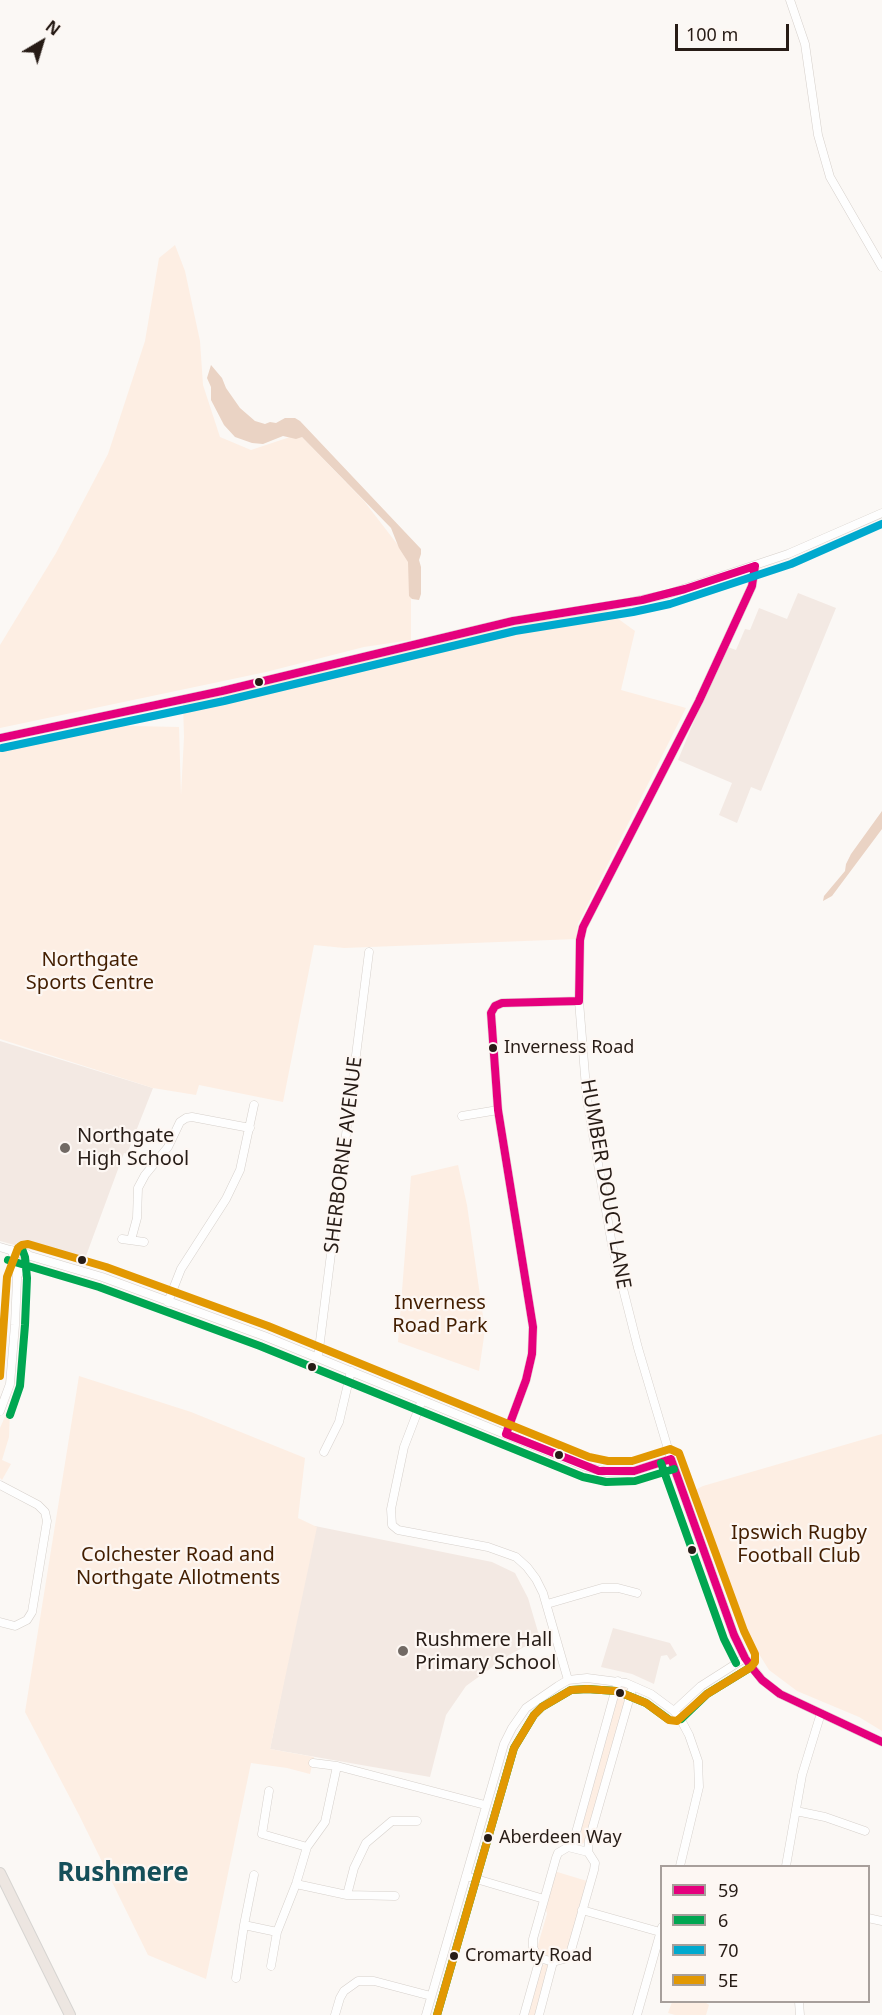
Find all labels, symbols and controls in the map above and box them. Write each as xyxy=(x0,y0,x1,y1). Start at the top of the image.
north arrow xyxy=(12,12,72,72)
scale bar xyxy=(678,12,792,50)
text: N xyxy=(41,15,65,40)
text: 100 m xyxy=(686,22,738,46)
unlabelled marker xyxy=(253,676,265,688)
park label: Northgate Sports Centre xyxy=(26,948,154,995)
place label: Inverness Road xyxy=(504,1037,634,1059)
marker: Inverness Road xyxy=(487,1042,499,1054)
street label: SHERBORNE AVENUE xyxy=(320,1055,368,1255)
street label: HUMBER DOUCY LANE xyxy=(575,1077,635,1291)
place label: Northgate High School xyxy=(77,1124,189,1171)
marker: Northgate High School xyxy=(58,1141,72,1155)
unlabelled marker xyxy=(76,1254,88,1266)
park label: Inverness Road Park xyxy=(392,1291,488,1338)
unlabelled marker xyxy=(306,1361,318,1373)
unlabelled marker xyxy=(553,1449,565,1461)
park label: Ipswich Rugby Football Club xyxy=(731,1521,867,1568)
park label: Colchester Road and Northgate Allotments xyxy=(76,1543,280,1590)
unlabelled marker xyxy=(686,1544,698,1556)
place label: Rushmere Hall Primary School xyxy=(415,1628,556,1675)
marker: Rushmere Hall Primary School xyxy=(396,1644,410,1658)
unlabelled marker xyxy=(614,1687,626,1699)
place label: Aberdeen Way xyxy=(499,1827,622,1849)
marker: Aberdeen Way xyxy=(482,1832,494,1844)
district label: Rushmere xyxy=(57,1858,189,1890)
legend xyxy=(660,1865,870,2003)
text: 59 xyxy=(718,1878,739,1902)
text: 6 xyxy=(718,1908,728,1932)
text: 70 xyxy=(718,1938,739,1962)
place label: Cromarty Road xyxy=(465,1945,592,1967)
marker: Cromarty Road xyxy=(448,1950,460,1962)
text: 5E xyxy=(718,1968,738,1992)

